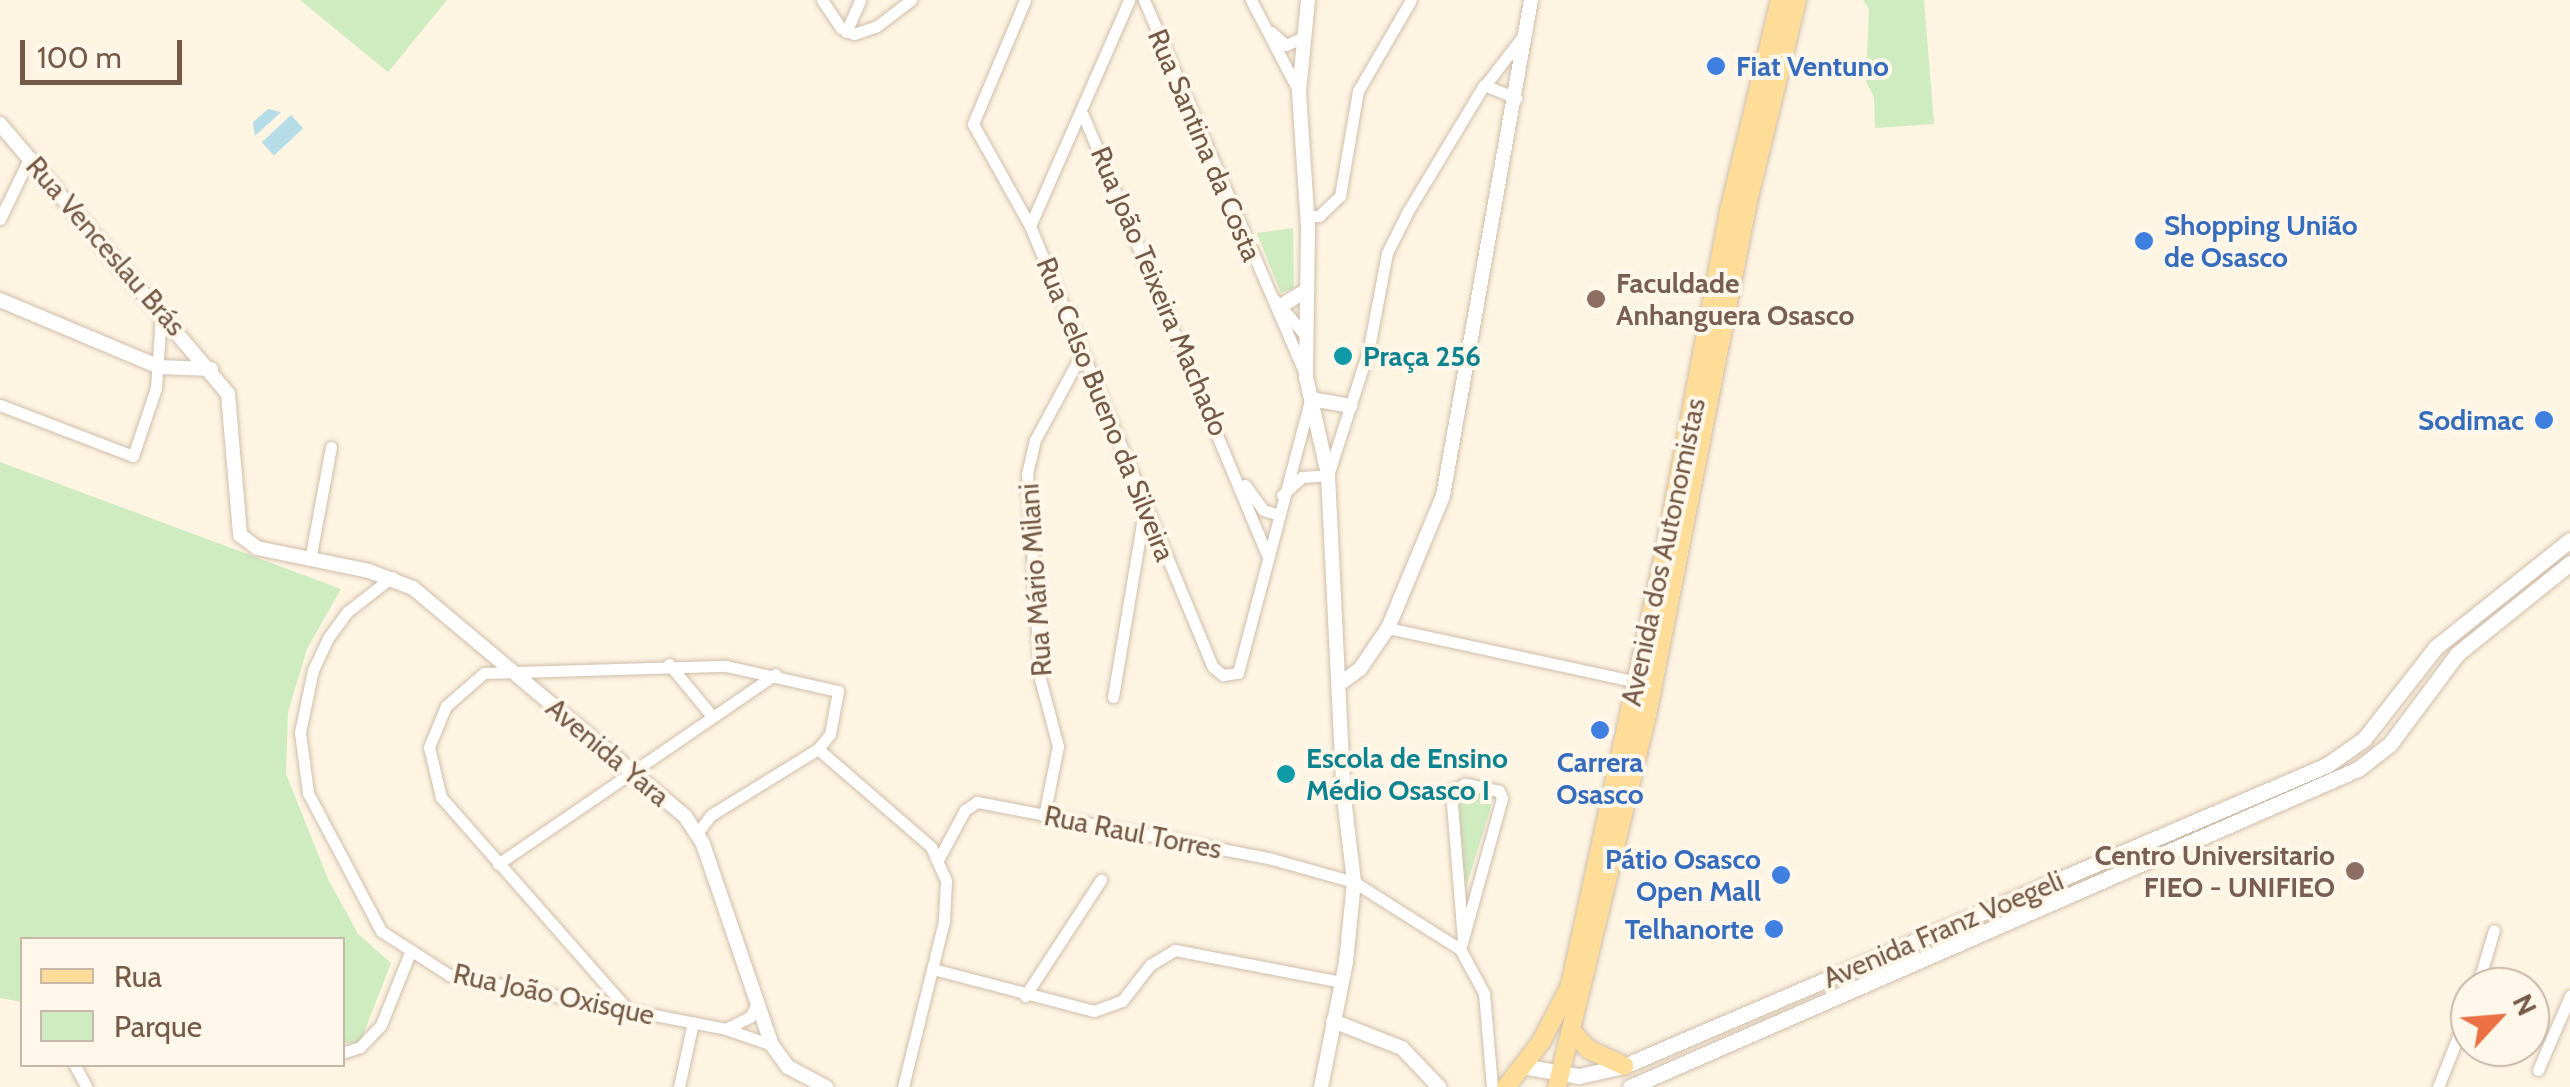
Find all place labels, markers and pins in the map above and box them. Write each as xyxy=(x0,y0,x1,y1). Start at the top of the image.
place label: Fiat Ventuno xyxy=(1736,49,1889,83)
marker: Fiat Ventuno xyxy=(1705,55,1727,77)
place label: Shopping União de Osasco xyxy=(2164,208,2358,274)
marker: Shopping União de Osasco xyxy=(2133,230,2155,252)
place label: Faculdade Anhanguera Osasco xyxy=(1616,266,1854,332)
marker: Faculdade Anhanguera Osasco xyxy=(1585,288,1607,310)
place label: Praça 256 xyxy=(1363,339,1481,373)
marker: Praça 256 xyxy=(1332,345,1354,367)
place label: Sodimac xyxy=(2418,403,2524,437)
marker: Sodimac xyxy=(2533,409,2555,431)
marker: Carrera Osasco xyxy=(1589,719,1611,741)
place label: Escola de Ensino Médio Osasco I xyxy=(1306,741,1508,807)
place label: Carrera Osasco xyxy=(1556,745,1644,811)
marker: Escola de Ensino Médio Osasco I xyxy=(1275,763,1297,785)
place label: Centro Universitario FIEO - UNIFIEO xyxy=(2094,838,2335,904)
place label: Pátio Osasco Open Mall xyxy=(1605,842,1761,908)
marker: Centro Universitario FIEO - UNIFIEO xyxy=(2344,860,2366,882)
marker: Pátio Osasco Open Mall xyxy=(1770,864,1792,886)
place label: Telhanorte xyxy=(1625,912,1754,946)
marker: Telhanorte xyxy=(1763,918,1785,940)

